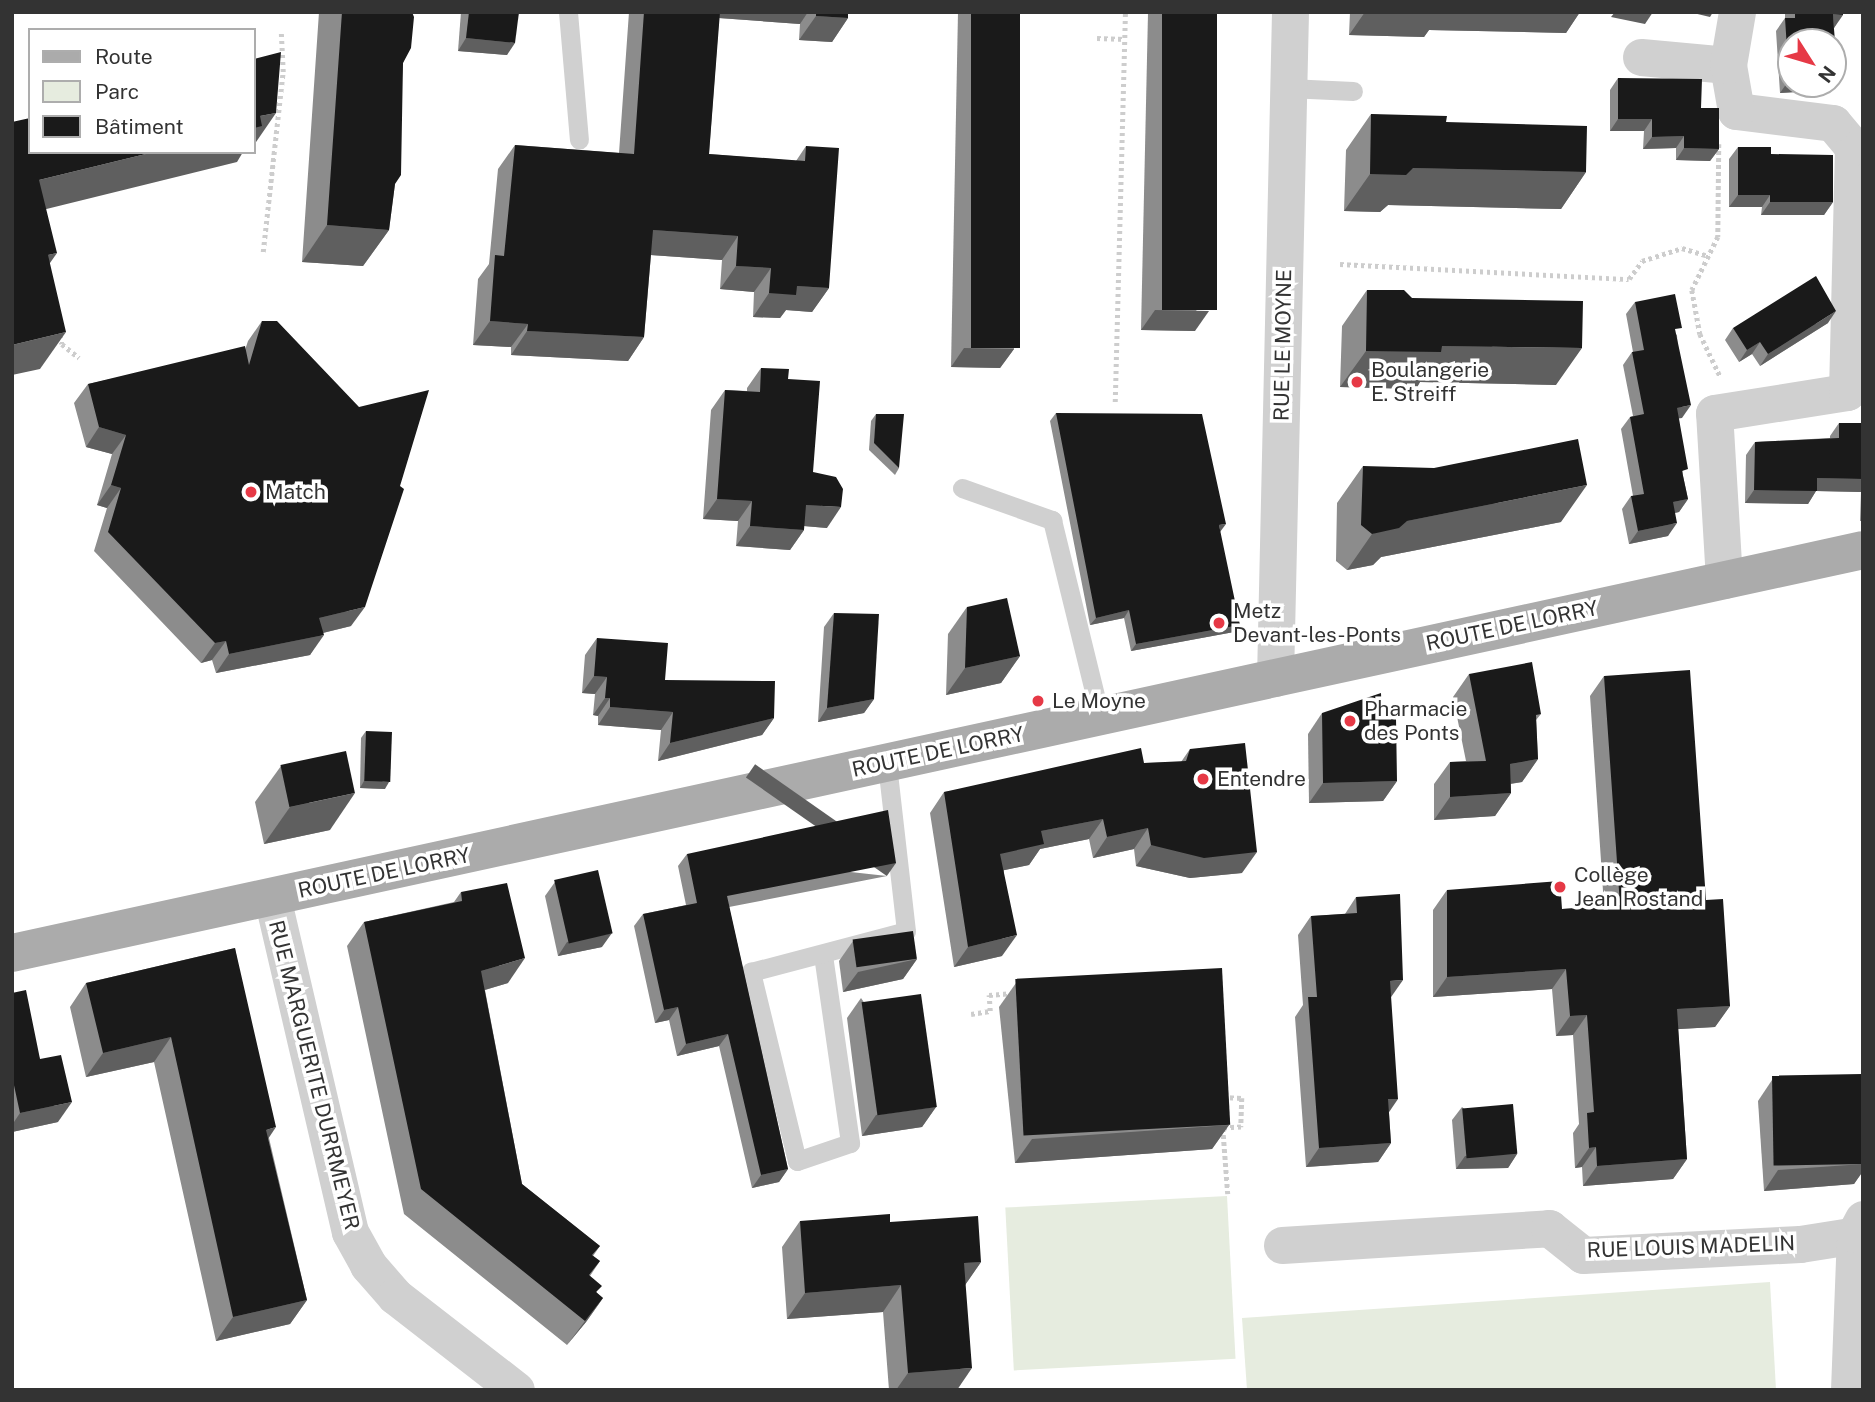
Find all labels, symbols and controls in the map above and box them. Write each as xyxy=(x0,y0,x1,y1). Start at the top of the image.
legend xyxy=(28,28,256,154)
north arrow xyxy=(1777,28,1847,98)
text: Route xyxy=(95,44,153,69)
text: N xyxy=(1814,62,1840,87)
text: Parc xyxy=(95,79,139,104)
text: Bâtiment xyxy=(95,114,184,139)
street label: RUE LE MOYNE xyxy=(1269,269,1297,421)
place label: Boulangerie E. Streiff xyxy=(1371,357,1489,407)
marker: Boulangerie E. Streiff xyxy=(1349,374,1365,390)
place label: Match xyxy=(265,479,326,505)
marker: Match xyxy=(243,484,259,500)
street label: ROUTE DE LORRY xyxy=(1424,595,1600,657)
place label: Metz Devant-les-Ponts xyxy=(1233,598,1401,648)
marker: Metz Devant-les-Ponts xyxy=(1211,615,1227,631)
place label: Le Moyne xyxy=(1052,688,1146,714)
marker: Le Moyne xyxy=(1030,693,1046,709)
place label: Pharmacie des Ponts xyxy=(1364,696,1467,746)
marker: Pharmacie des Ponts xyxy=(1342,713,1358,729)
street label: ROUTE DE LORRY xyxy=(850,721,1026,783)
place label: Entendre xyxy=(1217,766,1306,792)
marker: Entendre xyxy=(1195,771,1211,787)
street label: ROUTE DE LORRY xyxy=(296,842,472,904)
place label: Collège Jean Rostand xyxy=(1574,862,1703,912)
marker: Collège Jean Rostand xyxy=(1552,879,1568,895)
street label: RUE MARGUERITE DURRMEYER xyxy=(263,918,365,1232)
street label: RUE LOUIS MADELIN xyxy=(1586,1231,1796,1263)

